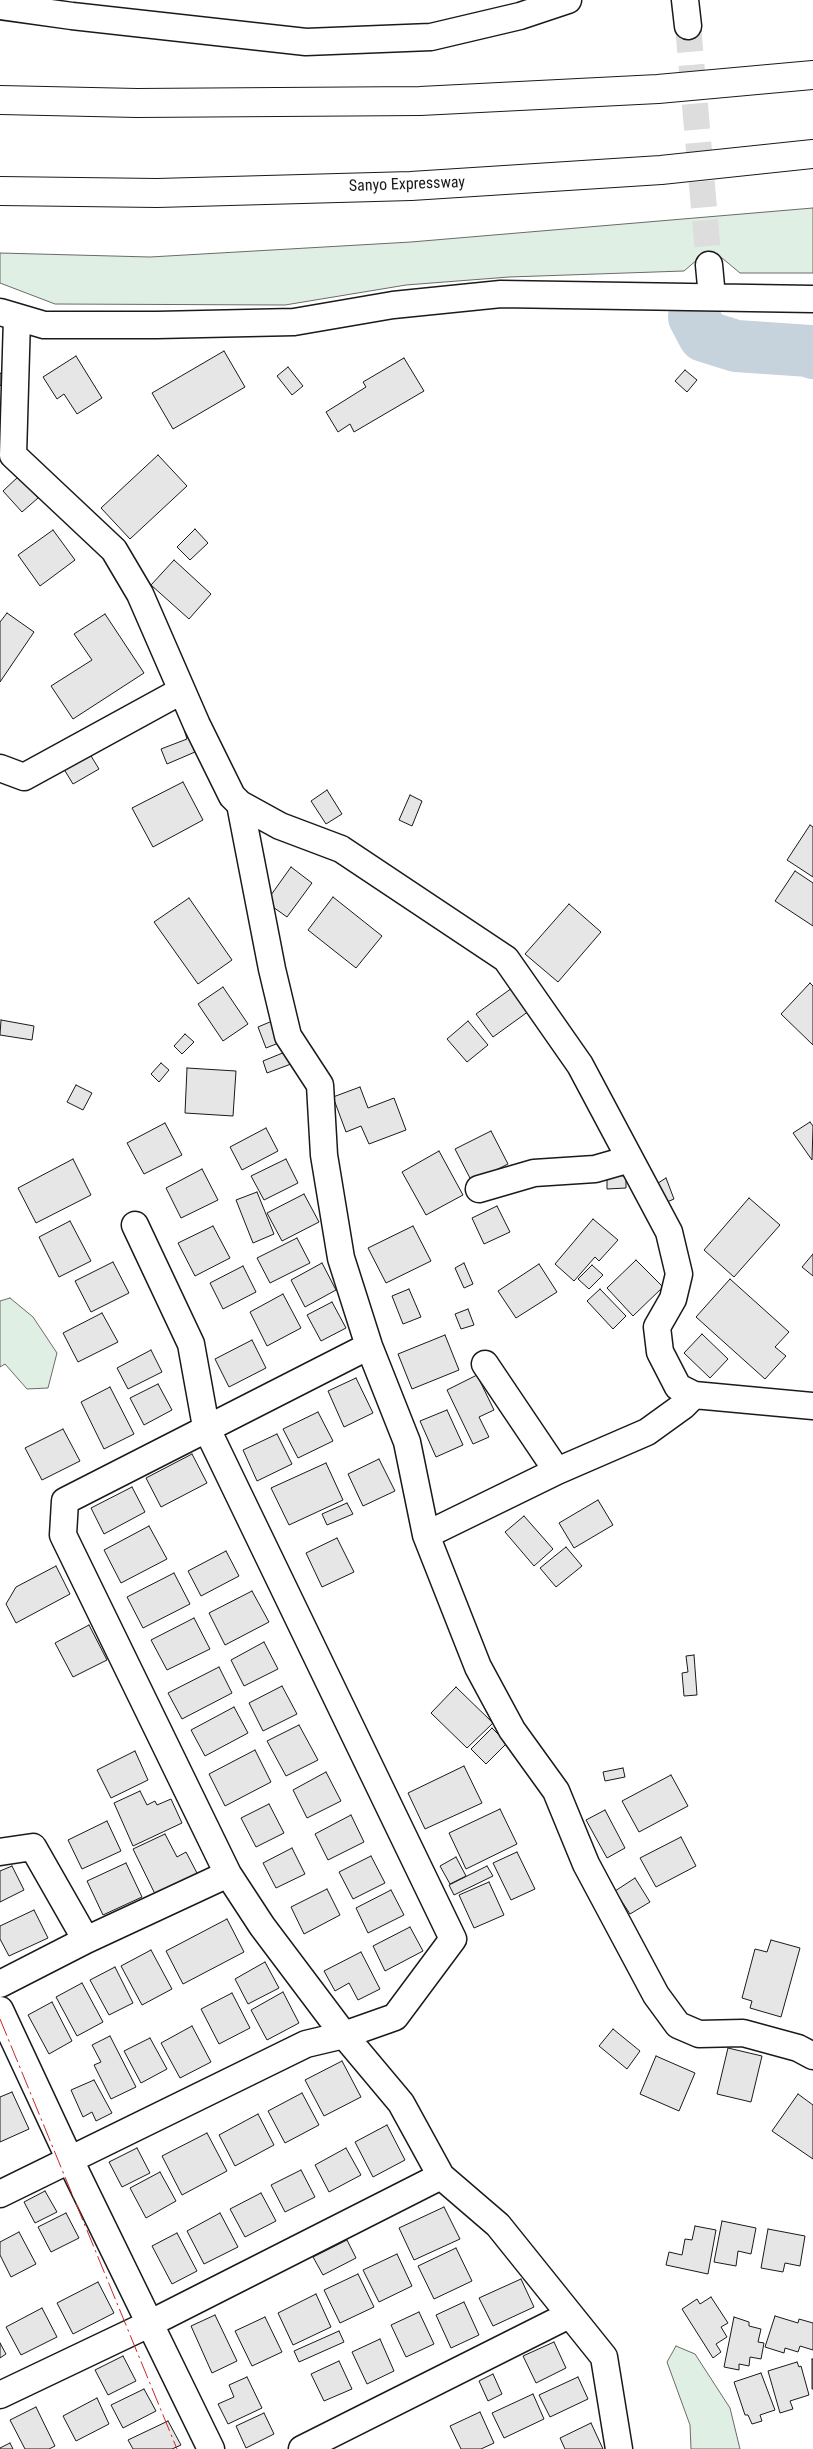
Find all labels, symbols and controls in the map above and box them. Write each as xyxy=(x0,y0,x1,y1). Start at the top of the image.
street label: Sanyo Expressway xyxy=(349,173,465,197)

